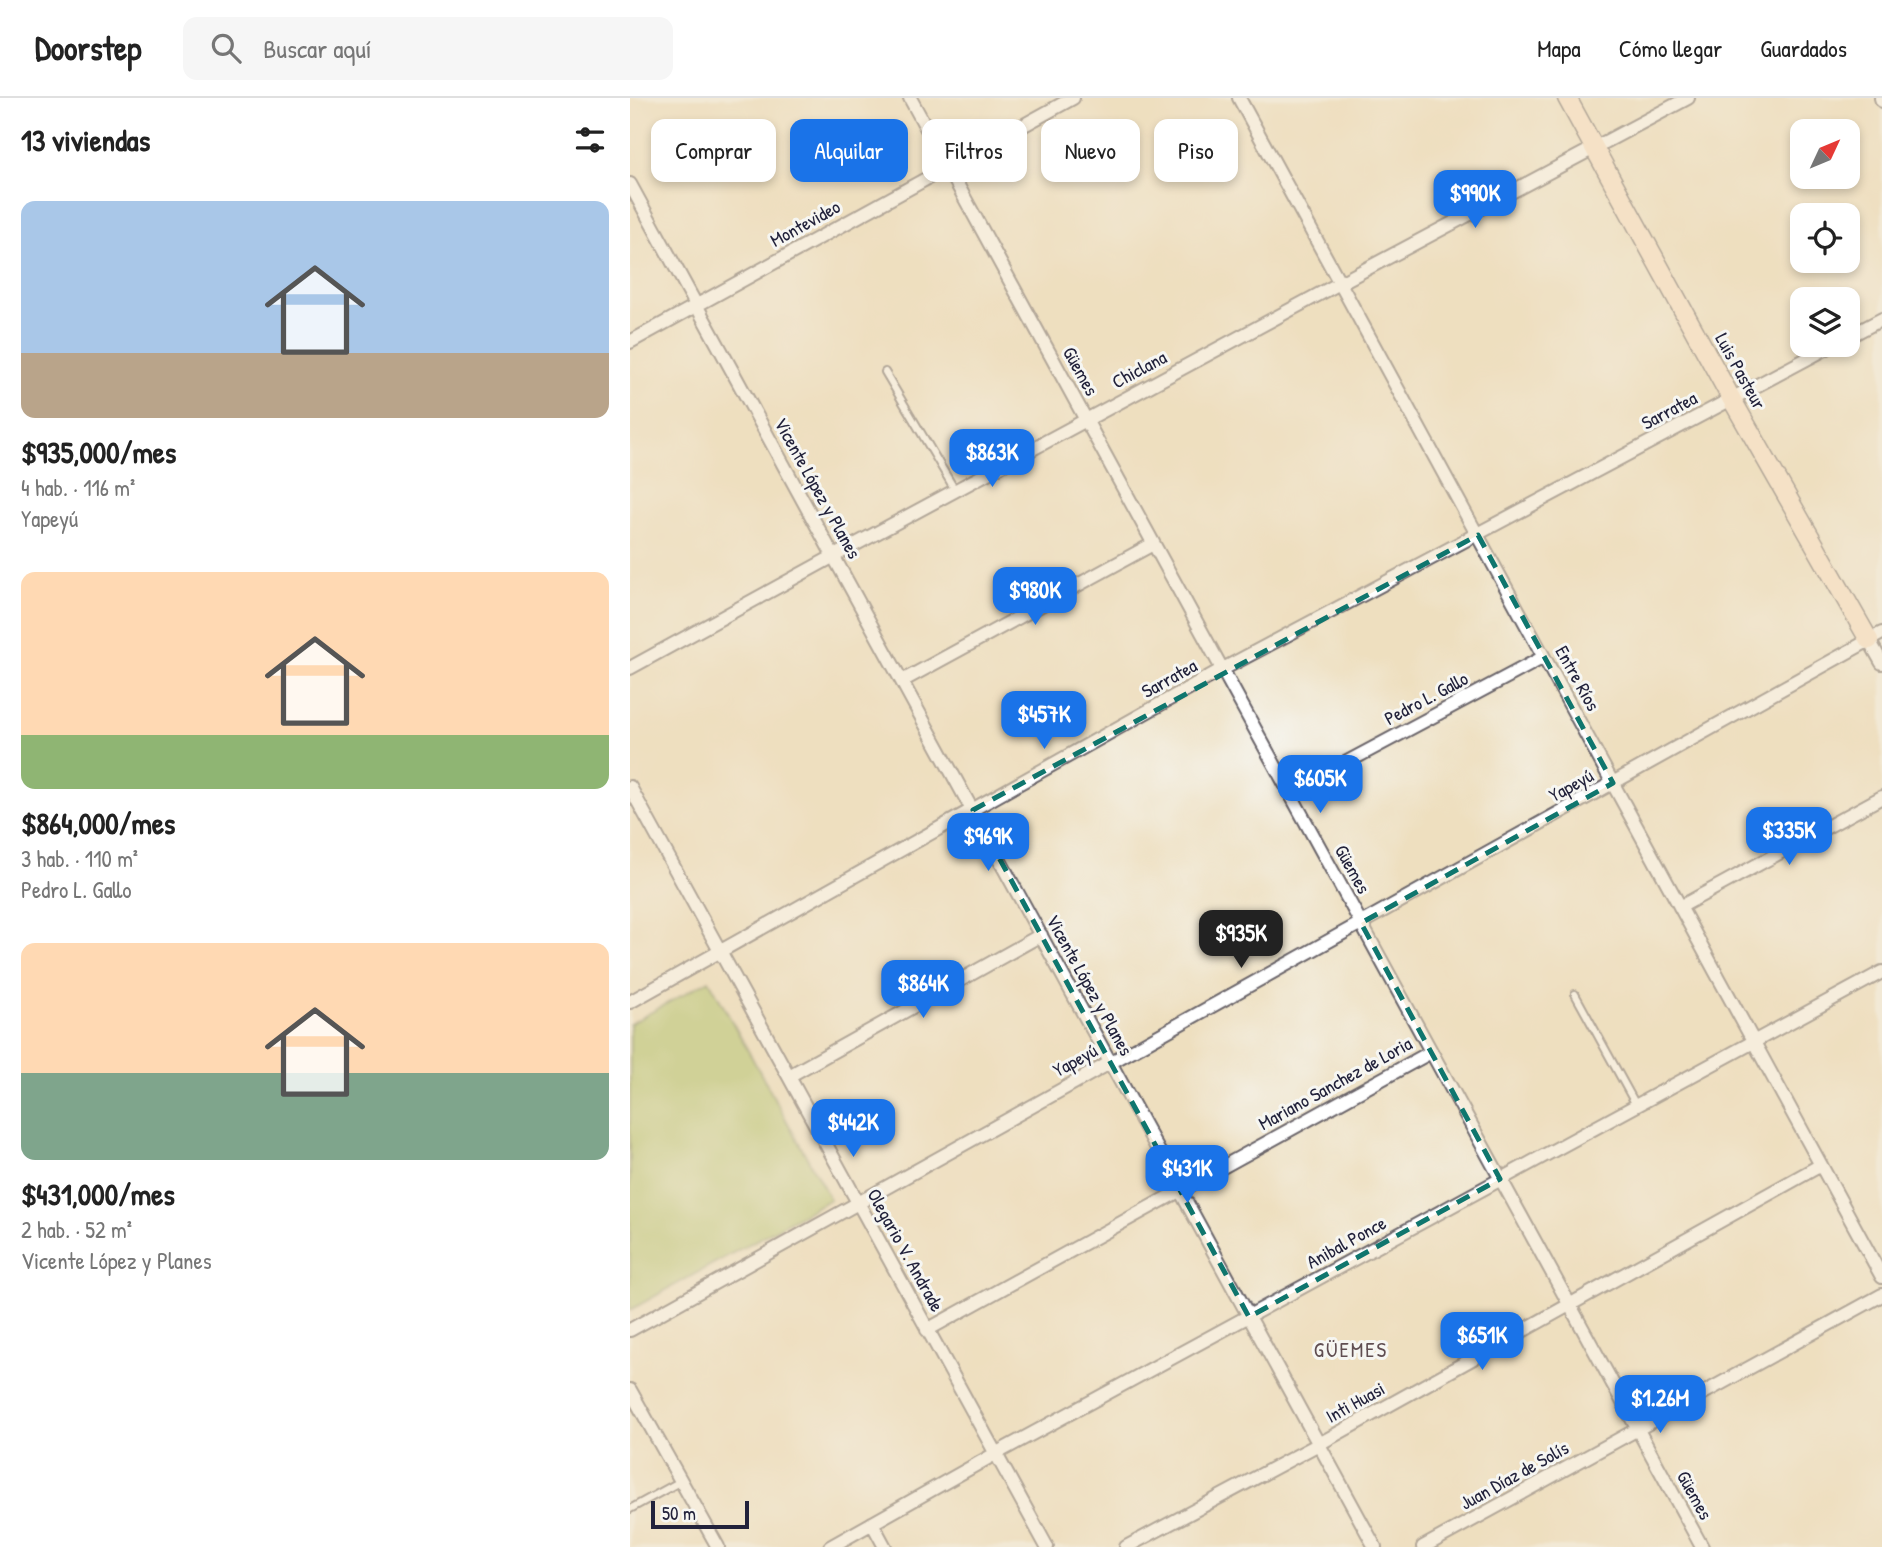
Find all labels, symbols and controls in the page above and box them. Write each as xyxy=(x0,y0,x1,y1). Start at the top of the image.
search box xyxy=(183,17,673,80)
text: Doorstep xyxy=(35,26,141,70)
icon: search xyxy=(207,29,245,67)
text: Buscar aquí xyxy=(263,31,372,66)
text: Mapa xyxy=(1537,32,1581,64)
text: Cómo llegar xyxy=(1619,32,1722,64)
text: Guardados xyxy=(1760,32,1847,64)
chip: Comprar xyxy=(651,119,776,182)
chip: Alquilar xyxy=(790,119,908,182)
chip: Filtros xyxy=(922,119,1027,182)
chip: Nuevo xyxy=(1041,119,1140,182)
chip: Piso xyxy=(1154,119,1238,182)
north arrow xyxy=(1790,119,1860,189)
map controls xyxy=(1790,119,1860,357)
text: 13 viviendas xyxy=(21,120,150,160)
icon: filters xyxy=(571,121,609,159)
pin: $990K xyxy=(1426,170,1524,230)
text: $990K xyxy=(1450,177,1500,208)
street label: Montevideo xyxy=(765,193,845,253)
button: locate xyxy=(1790,203,1860,273)
icon: home xyxy=(252,247,378,373)
button: layers xyxy=(1790,287,1860,357)
street label: Luis Pasteur xyxy=(1709,328,1773,414)
street label: Güemes xyxy=(1057,342,1105,400)
street label: Chiclana xyxy=(1107,344,1171,394)
street label: Sarratea xyxy=(1636,384,1702,436)
street label: Vicente López y Planes xyxy=(768,413,868,563)
pin: $863K xyxy=(943,430,1041,489)
text: $935,000/mes xyxy=(21,432,176,472)
text: $863K xyxy=(965,436,1019,467)
text: 4 hab. · 116 m² xyxy=(21,472,135,503)
text: Yapeyú xyxy=(21,503,78,534)
pin: $980K xyxy=(986,568,1084,627)
text: $980K xyxy=(1009,574,1061,605)
icon: home xyxy=(252,618,378,744)
street label: Entre Ríos xyxy=(1550,641,1606,715)
street label: Sarratea xyxy=(1137,652,1202,704)
street label: Pedro L. Gallo xyxy=(1380,665,1473,731)
pin: $457K xyxy=(995,692,1093,751)
text: $457K xyxy=(1017,698,1071,729)
pin: $605K xyxy=(1271,756,1369,815)
text: $605K xyxy=(1294,762,1346,793)
street label: Yapeyú xyxy=(1544,762,1598,808)
text: $864,000/mes xyxy=(21,803,175,843)
pin: $335K xyxy=(1740,808,1838,867)
pin: $969K xyxy=(939,814,1037,873)
text: $335K xyxy=(1762,814,1816,845)
text: $969K xyxy=(963,820,1013,851)
street label: Güemes xyxy=(1329,840,1377,898)
text: 3 hab. · 110 m² xyxy=(21,843,138,874)
text: Pedro L. Gallo xyxy=(21,874,132,905)
street label: Vicente López y Planes xyxy=(1040,910,1140,1060)
pin: $935K xyxy=(1192,910,1290,970)
text: $935K xyxy=(1215,917,1267,948)
pin: $864K xyxy=(874,960,972,1020)
text: $864K xyxy=(897,967,949,998)
icon: home xyxy=(252,989,378,1115)
street label: Mariano Sanchez de Loria xyxy=(1254,1030,1417,1136)
street label: Yapeyú xyxy=(1048,1037,1102,1083)
pin: $442K xyxy=(804,1100,902,1159)
text: $442K xyxy=(827,1106,879,1137)
pin: $431K xyxy=(1138,1146,1236,1205)
text: $431K xyxy=(1162,1152,1212,1183)
text: $431,000/mes xyxy=(21,1174,175,1214)
street label: Olegario V. Andrade xyxy=(861,1184,951,1317)
street label: Anibal Ponce xyxy=(1302,1209,1391,1274)
text: 2 hab. · 52 m² xyxy=(21,1214,132,1245)
text: Vicente López y Planes xyxy=(21,1245,212,1276)
pin: $651K xyxy=(1433,1312,1531,1372)
text: $651K xyxy=(1457,1319,1507,1350)
district label: GÜEMES xyxy=(1314,1335,1388,1364)
street label: Inti Huasi xyxy=(1321,1375,1389,1429)
pin: $1.26M xyxy=(1603,1376,1717,1435)
text: $1.26M xyxy=(1631,1382,1689,1413)
street label: Juan Díaz de Solís xyxy=(1455,1434,1573,1516)
street label: Güemes xyxy=(1671,1466,1719,1524)
scale bar xyxy=(651,1498,749,1530)
text: 50 m xyxy=(662,1500,696,1526)

